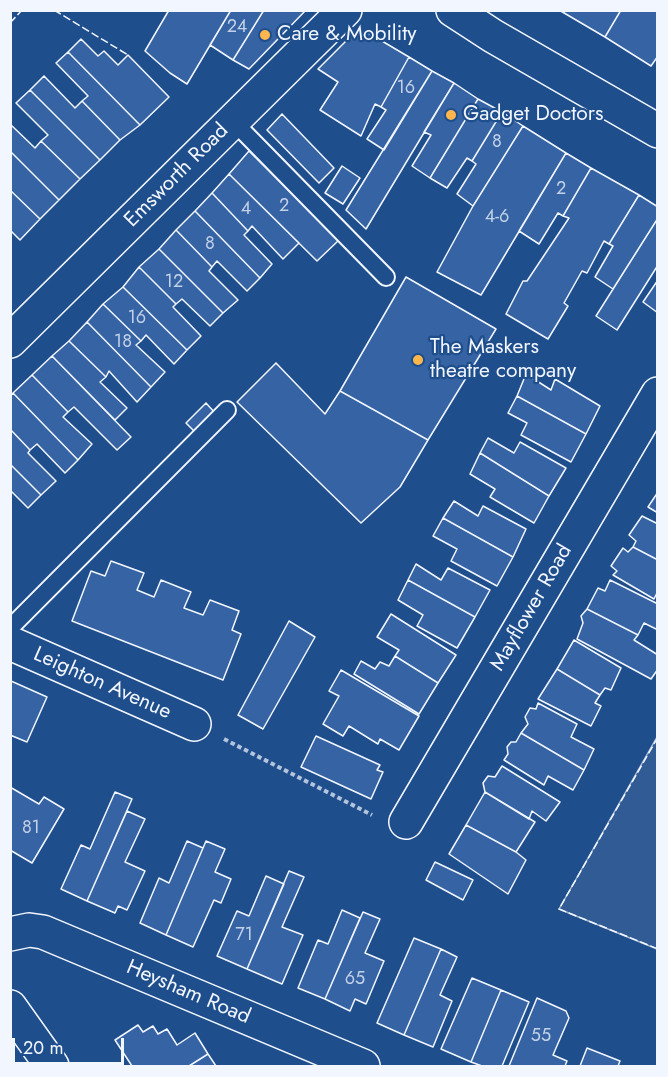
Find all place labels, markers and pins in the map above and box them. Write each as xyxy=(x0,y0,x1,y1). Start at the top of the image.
place label: Care & Mobility xyxy=(277,22,416,48)
marker: Care & Mobility xyxy=(258,28,272,42)
place label: Gadget Doctors xyxy=(463,102,603,128)
marker: Gadget Doctors xyxy=(444,108,458,122)
place label: The Maskers theatre company xyxy=(430,335,576,385)
marker: The Maskers theatre company xyxy=(411,353,425,367)

